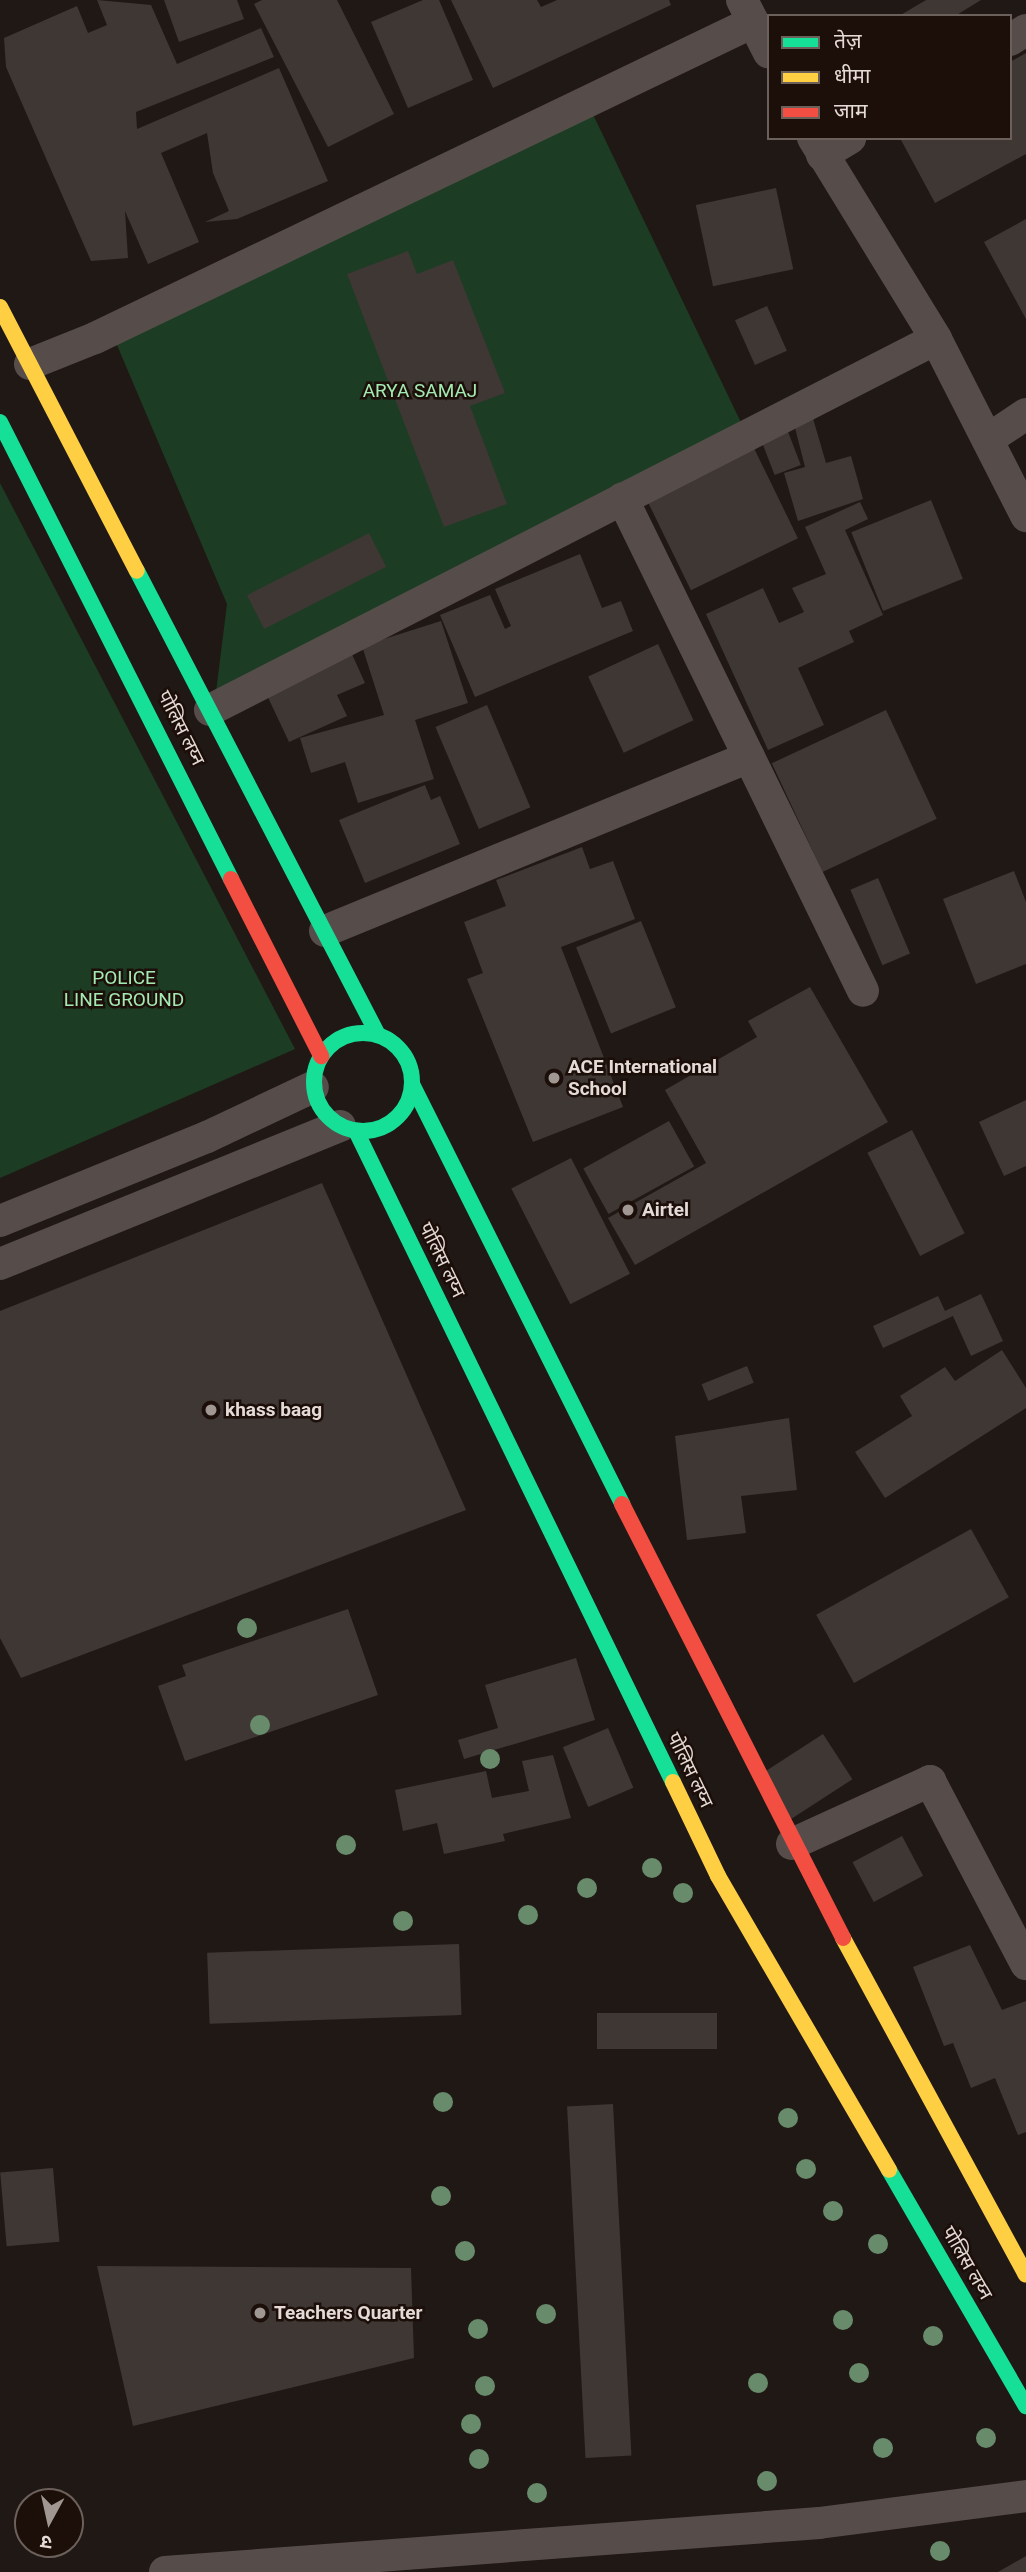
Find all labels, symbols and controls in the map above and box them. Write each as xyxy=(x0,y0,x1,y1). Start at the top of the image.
legend xyxy=(767,14,1012,140)
text: तेज़ xyxy=(834,29,862,53)
text: धीमा xyxy=(834,64,870,88)
text: जाम xyxy=(834,99,868,123)
park label: ARYA SAMAJ xyxy=(363,380,477,402)
street label: पोलिस लय्न xyxy=(153,687,209,769)
park label: POLICE LINE GROUND xyxy=(64,967,184,1011)
place label: ACE International School xyxy=(568,1056,717,1100)
marker: ACE International School xyxy=(546,1070,562,1086)
place label: Airtel xyxy=(642,1199,689,1221)
marker: Airtel xyxy=(620,1202,636,1218)
street label: पोलिस लय्न xyxy=(414,1219,470,1301)
place label: khass baag xyxy=(225,1399,322,1421)
marker: khass baag xyxy=(203,1402,219,1418)
street label: पोलिस लय्न xyxy=(662,1729,718,1811)
street label: पोलिस लय्न xyxy=(937,2222,997,2304)
place label: Teachers Quarter xyxy=(274,2302,423,2324)
marker: Teachers Quarter xyxy=(252,2305,268,2321)
north arrow xyxy=(14,2488,84,2558)
text: उ xyxy=(39,2530,53,2554)

